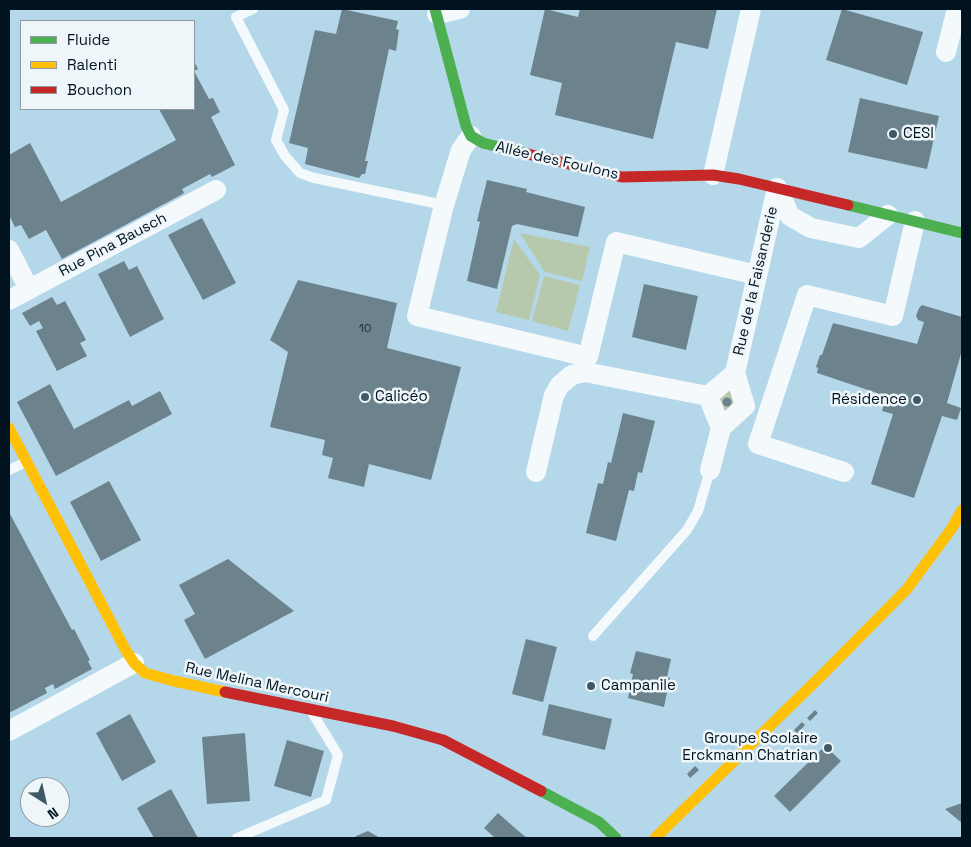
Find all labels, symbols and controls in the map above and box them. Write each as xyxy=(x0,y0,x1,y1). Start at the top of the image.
legend xyxy=(20,20,195,110)
text: Fluide xyxy=(67,30,110,49)
text: Ralenti xyxy=(67,55,117,74)
text: Bouchon xyxy=(67,80,132,99)
place label: CESI xyxy=(903,125,934,143)
marker: CESI xyxy=(887,128,899,140)
street label: Allée des Foulons xyxy=(494,138,620,184)
street label: Rue de la Faisanderie xyxy=(730,205,782,357)
street label: Rue Pina Bausch xyxy=(56,209,170,281)
house number: 10 xyxy=(359,322,371,336)
place label: Calicéo xyxy=(375,388,428,406)
marker: Calicéo xyxy=(359,391,371,403)
place label: Résidence xyxy=(831,391,907,409)
marker: Résidence xyxy=(911,394,923,406)
street label: Rue Melina Mercouri xyxy=(184,659,330,707)
place label: Campanile xyxy=(601,677,676,695)
marker: Campanile xyxy=(585,680,597,692)
place label: Groupe Scolaire Erckmann Chatrian xyxy=(682,730,818,765)
marker: Groupe Scolaire Erckmann Chatrian xyxy=(822,742,834,754)
north arrow xyxy=(20,777,70,827)
text: N xyxy=(44,803,62,824)

